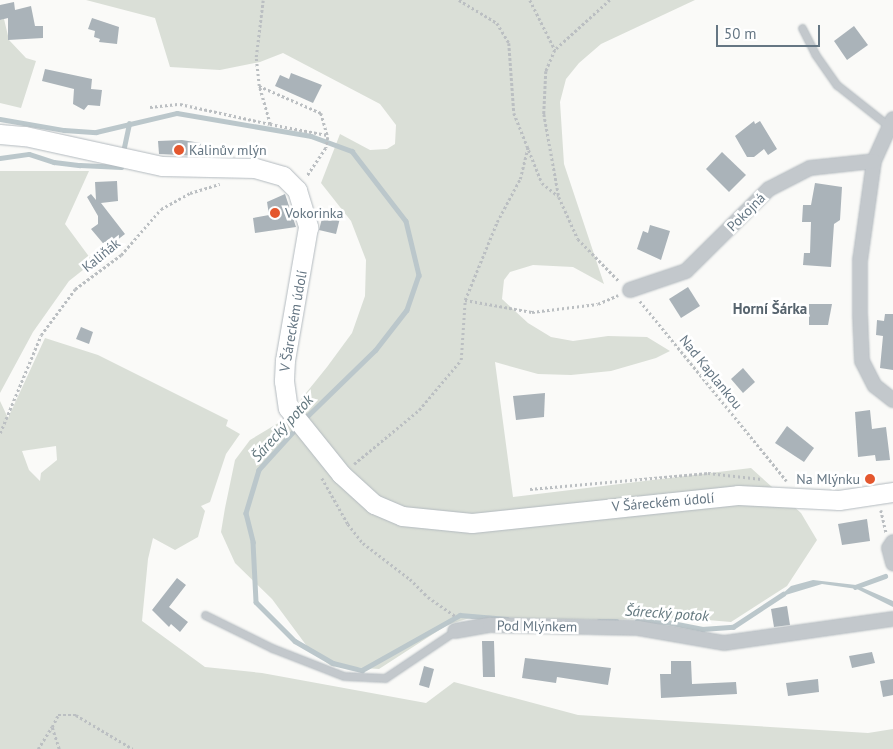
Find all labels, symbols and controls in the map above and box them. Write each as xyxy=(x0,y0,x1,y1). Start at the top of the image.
scale bar xyxy=(718,15,822,47)
text: 50 m xyxy=(724,24,757,43)
place label: Kalinův mlýn xyxy=(189,142,267,158)
marker: Kalinův mlýn xyxy=(173,144,185,156)
street label: Pokojná xyxy=(723,189,769,235)
place label: Vokorinka xyxy=(285,205,344,221)
marker: Vokorinka xyxy=(269,207,281,219)
street label: Kaliňák xyxy=(79,235,123,275)
street label: V Šáreckém údolí xyxy=(276,269,310,373)
district label: Horní Šárka xyxy=(733,300,807,318)
street label: Nad Kaplankou xyxy=(676,332,746,412)
water label: Šárecký potok xyxy=(247,391,317,465)
place label: Na Mlýnku xyxy=(796,471,860,487)
marker: Na Mlýnku xyxy=(864,473,876,485)
street label: V Šáreckém údolí xyxy=(611,489,715,515)
water label: Šárecký potok xyxy=(624,601,710,625)
street label: Pod Mlýnkem xyxy=(497,617,577,635)

